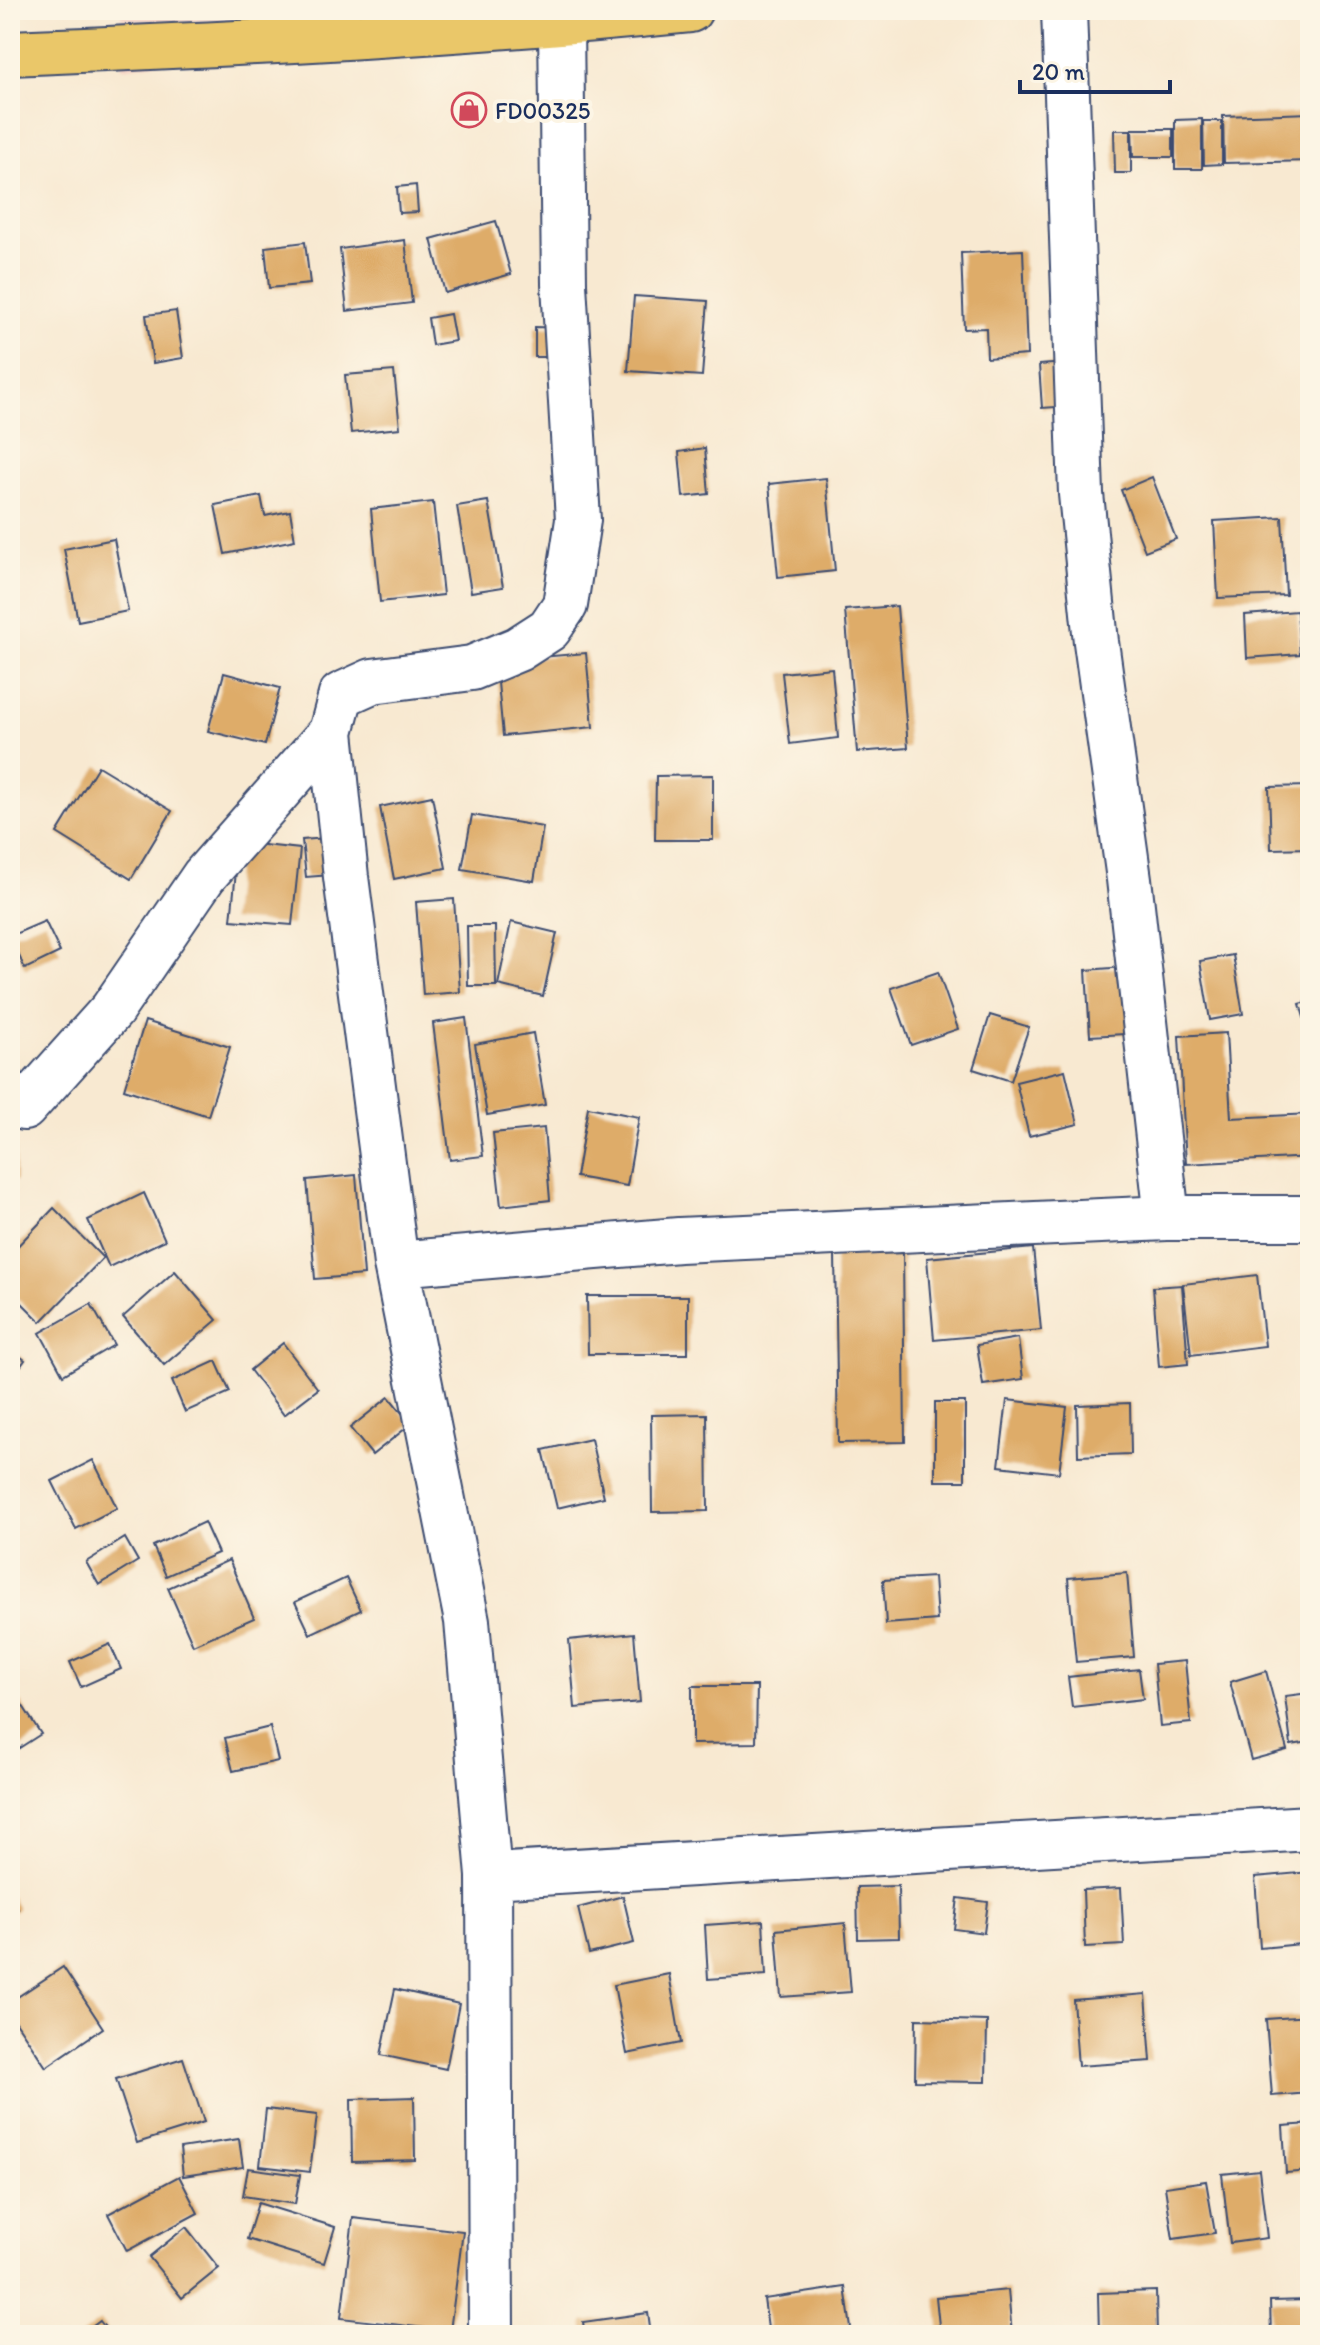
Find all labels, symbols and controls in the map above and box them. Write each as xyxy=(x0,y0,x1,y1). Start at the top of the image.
scale bar xyxy=(1020,44,1170,94)
text: 20 m xyxy=(1032,57,1085,86)
shop icon: FD00325 xyxy=(450,91,488,129)
place label: FD00325 xyxy=(495,96,590,125)

